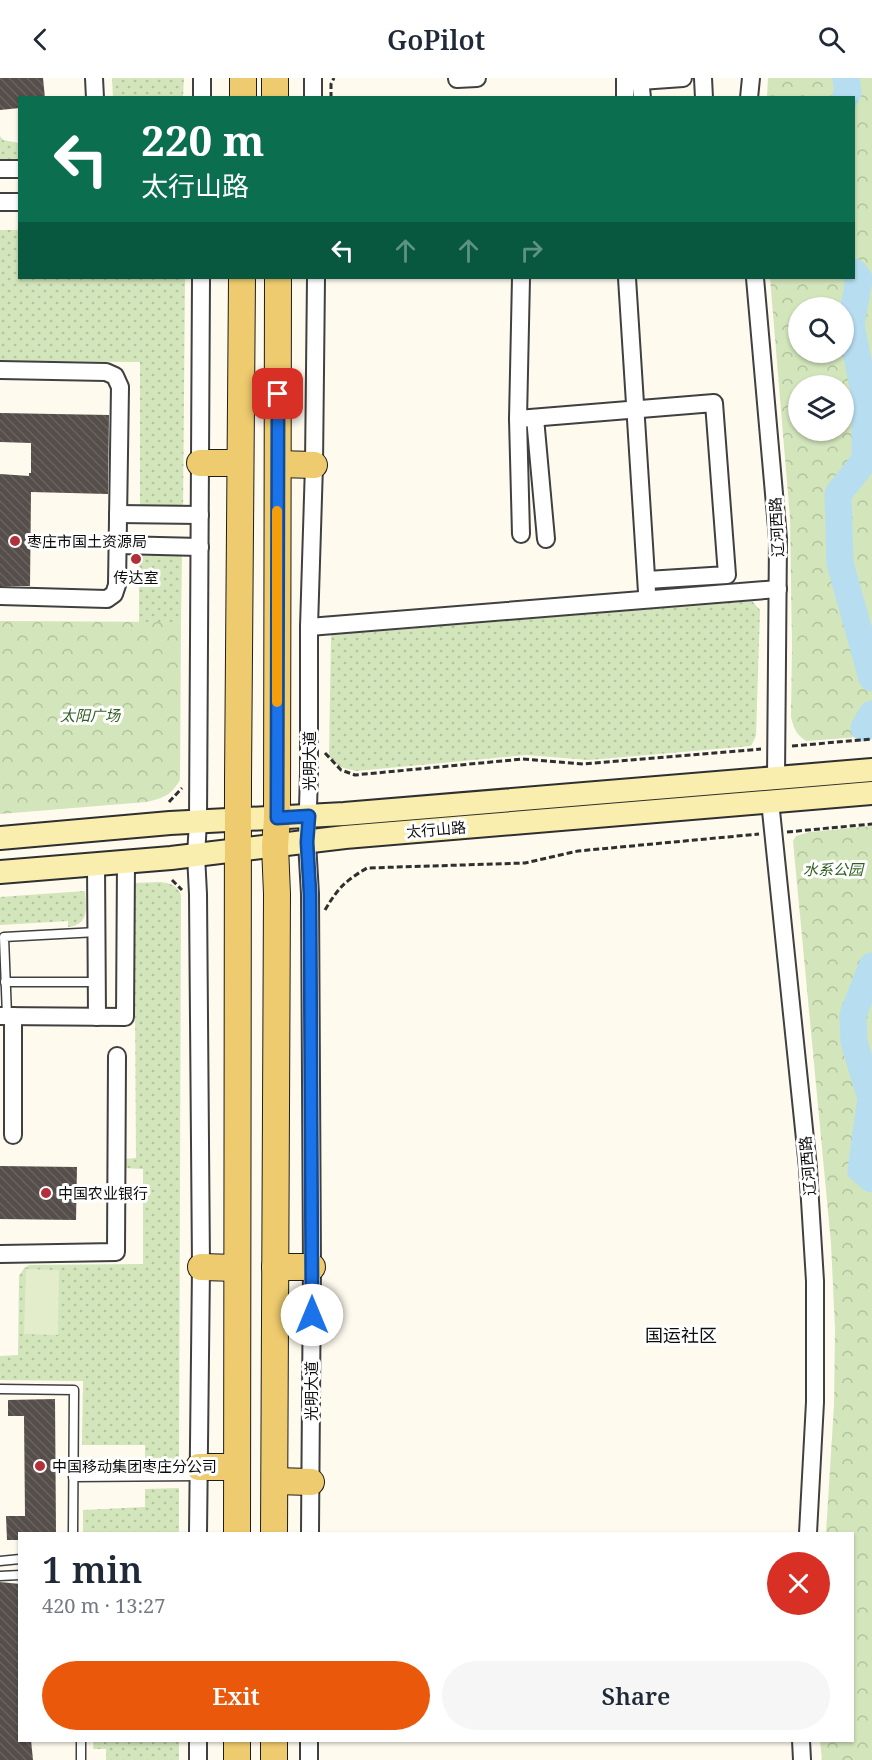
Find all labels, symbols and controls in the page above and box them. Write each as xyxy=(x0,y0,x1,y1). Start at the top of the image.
text: GoPilot xyxy=(387,21,485,58)
icon: back xyxy=(24,23,57,56)
icon: search xyxy=(815,23,848,56)
text: 220 m xyxy=(141,111,265,168)
icon: left xyxy=(42,120,120,198)
text: 太行山路 xyxy=(141,167,249,204)
icon: left xyxy=(326,234,359,267)
icon: ahead xyxy=(389,234,422,267)
icon: ahead xyxy=(452,234,485,267)
icon: right xyxy=(515,234,548,267)
map controls xyxy=(788,297,854,441)
button: search xyxy=(788,297,854,363)
pin xyxy=(252,368,303,419)
button: layers xyxy=(788,375,854,441)
icon: arrive xyxy=(261,377,294,410)
street label: 辽河西路 xyxy=(764,497,788,557)
place label: 枣庄市国土资源局 xyxy=(27,531,147,551)
marker: 枣庄市国土资源局 xyxy=(8,534,22,548)
marker: 传达室 xyxy=(129,552,143,566)
place label: 传达室 xyxy=(113,567,159,587)
park label: 太阳广场 xyxy=(60,705,122,725)
street label: 光明大道 xyxy=(299,731,319,791)
street label: 太行山路 xyxy=(405,816,467,842)
park label: 水系公园 xyxy=(803,859,865,879)
street label: 辽河西路 xyxy=(794,1135,820,1197)
place label: 中国农业银行 xyxy=(58,1183,148,1203)
marker: 中国农业银行 xyxy=(39,1186,53,1200)
position arrow xyxy=(280,1283,344,1347)
district label: 国运社区 xyxy=(645,1323,717,1347)
street label: 光明大道 xyxy=(301,1361,321,1421)
place label: 中国移动集团枣庄分公司 xyxy=(52,1456,217,1476)
marker: 中国移动集团枣庄分公司 xyxy=(33,1459,47,1473)
text: 1 min xyxy=(42,1545,143,1594)
button: close xyxy=(767,1552,830,1615)
text: 420 m · 13:27 xyxy=(42,1592,165,1619)
button: Exit xyxy=(42,1661,430,1730)
button: Share xyxy=(442,1661,830,1730)

